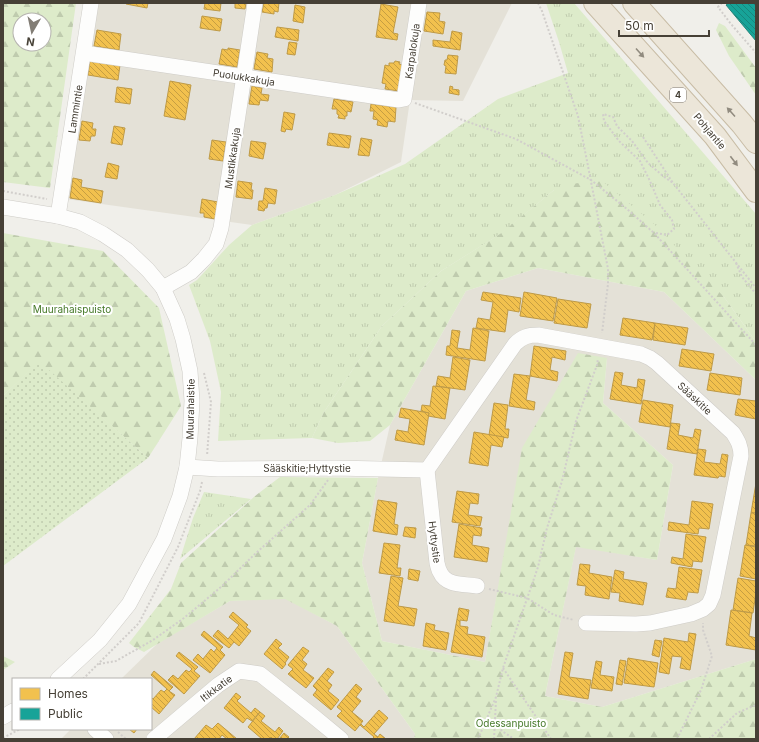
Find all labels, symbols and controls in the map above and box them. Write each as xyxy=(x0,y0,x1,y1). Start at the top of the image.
north arrow xyxy=(12,12,52,52)
scale bar xyxy=(619,12,709,38)
text: 50 m xyxy=(625,18,654,33)
street label: Karpalokuja xyxy=(402,22,422,80)
text: N xyxy=(25,34,36,49)
one-way arrow xyxy=(635,48,645,58)
street label: Puolukkakuja xyxy=(212,66,276,88)
street label: Lammintie xyxy=(65,84,85,134)
road number: 4 xyxy=(670,88,686,102)
one-way arrow xyxy=(727,107,736,117)
street label: Pohjantie xyxy=(691,110,729,152)
street label: Mustikkakuja xyxy=(222,126,242,190)
one-way arrow xyxy=(730,156,738,167)
park label: Muurahaispuisto xyxy=(33,303,111,315)
street label: Muurahaistie xyxy=(183,378,197,440)
street label: Sääskitie xyxy=(675,379,715,417)
street label: Sääskitie;Hyttystie xyxy=(263,462,351,474)
street label: Hyttystie xyxy=(426,520,444,564)
street label: Itikkatie xyxy=(198,672,234,704)
legend xyxy=(12,678,152,730)
text: Homes xyxy=(48,686,88,701)
text: Public xyxy=(48,706,83,721)
park label: Odessanpuisto xyxy=(476,717,546,729)

